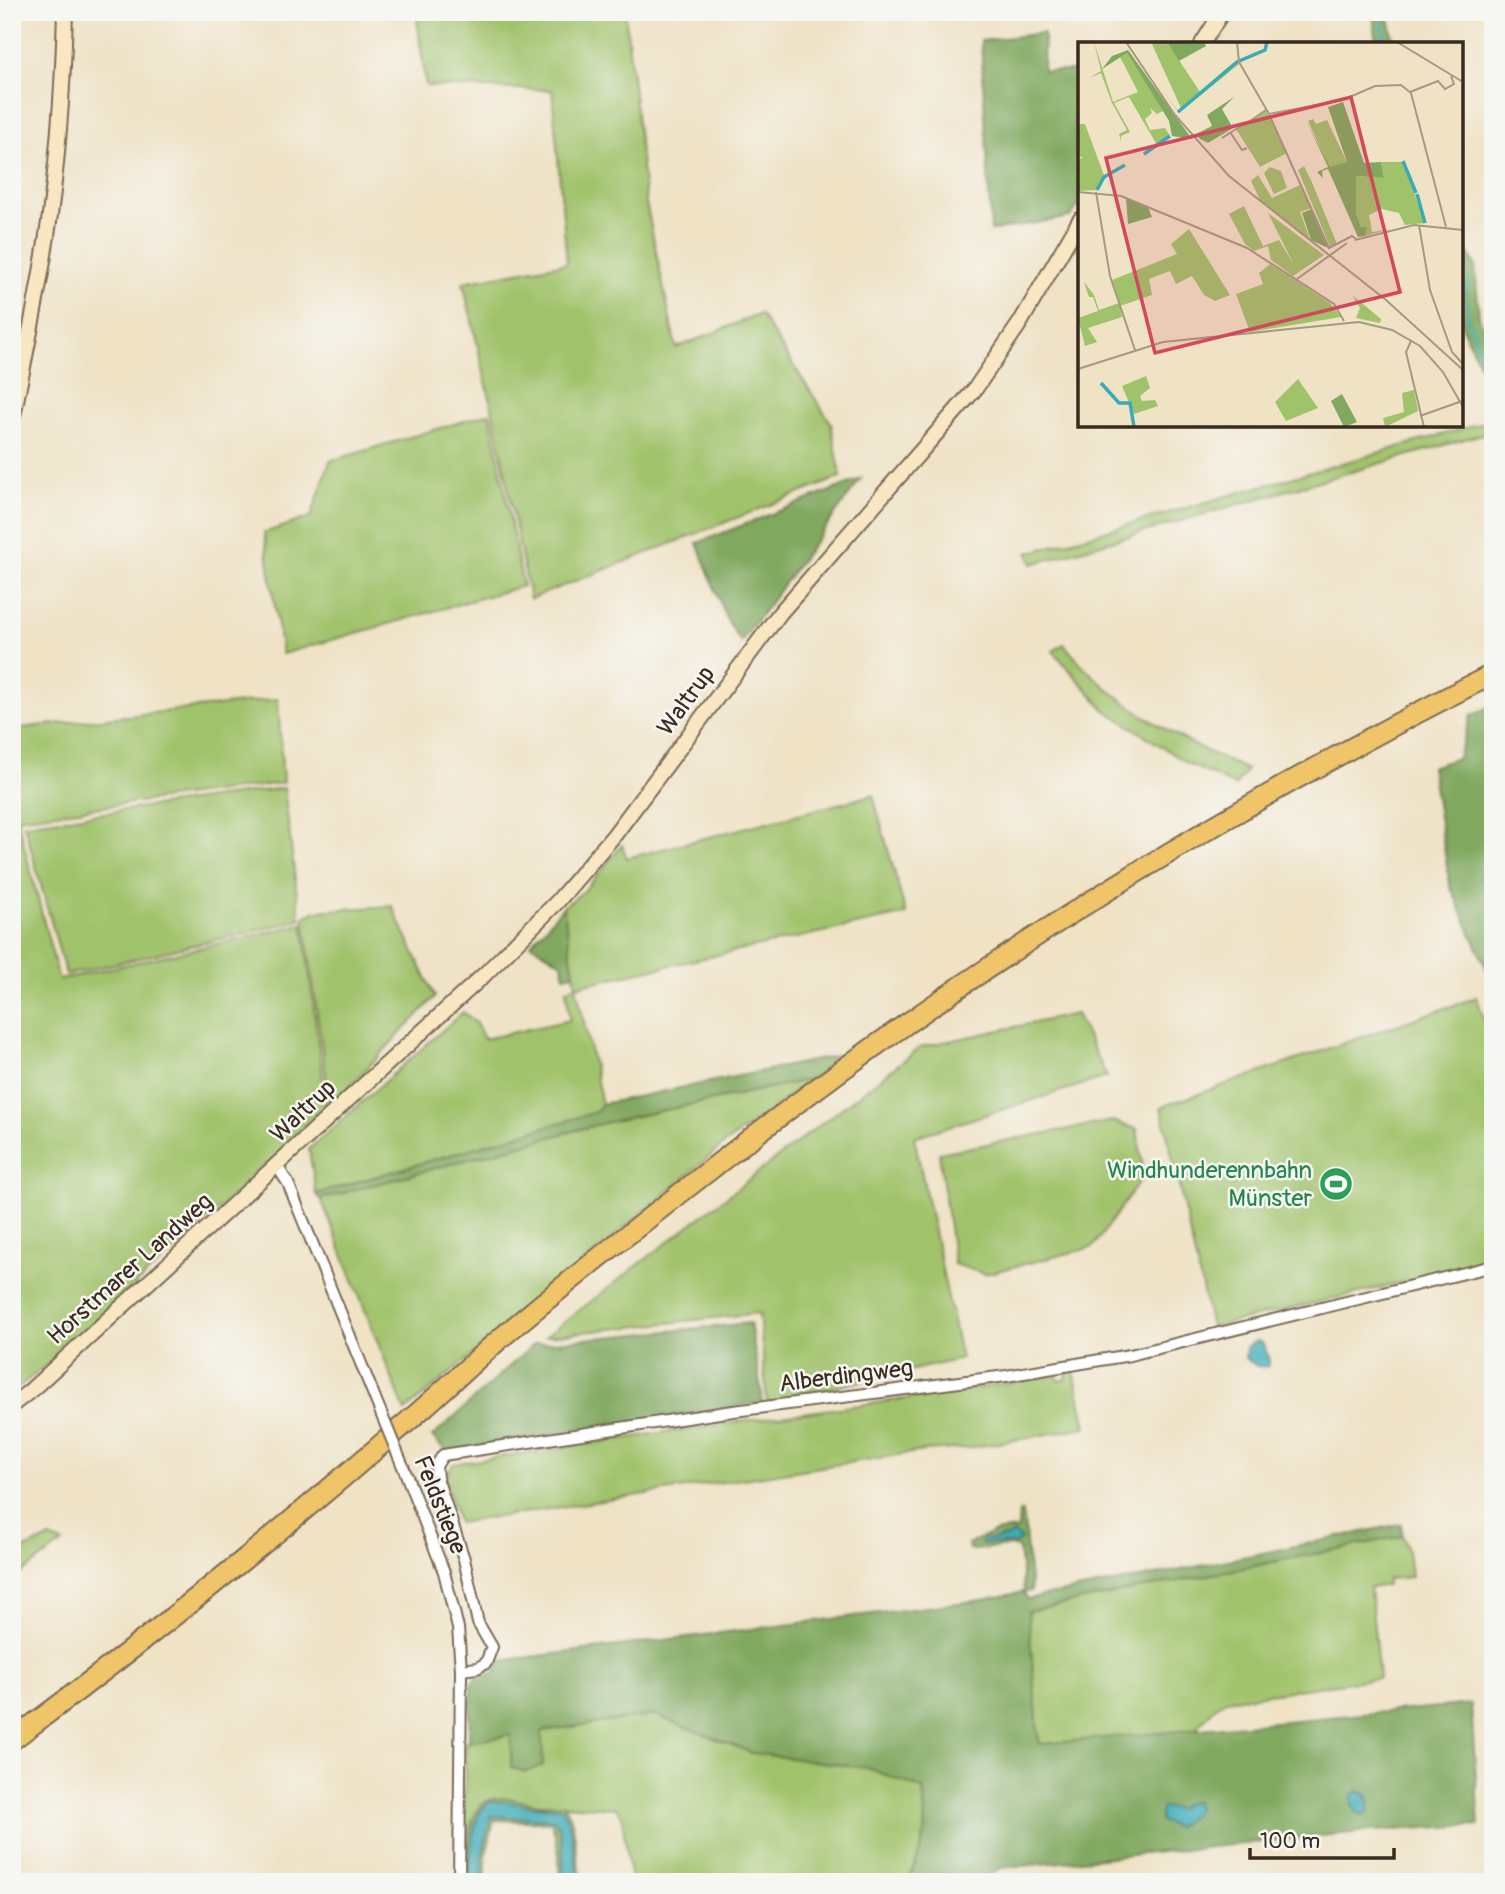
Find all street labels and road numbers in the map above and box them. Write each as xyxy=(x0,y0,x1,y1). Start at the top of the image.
street label: Waltrup xyxy=(651,661,721,741)
street label: Waltrup xyxy=(264,1073,342,1149)
street label: Horstmarer Landweg xyxy=(41,1187,219,1351)
street label: Alberdingweg xyxy=(777,1353,915,1399)
street label: Feldstiege xyxy=(407,1452,473,1559)

